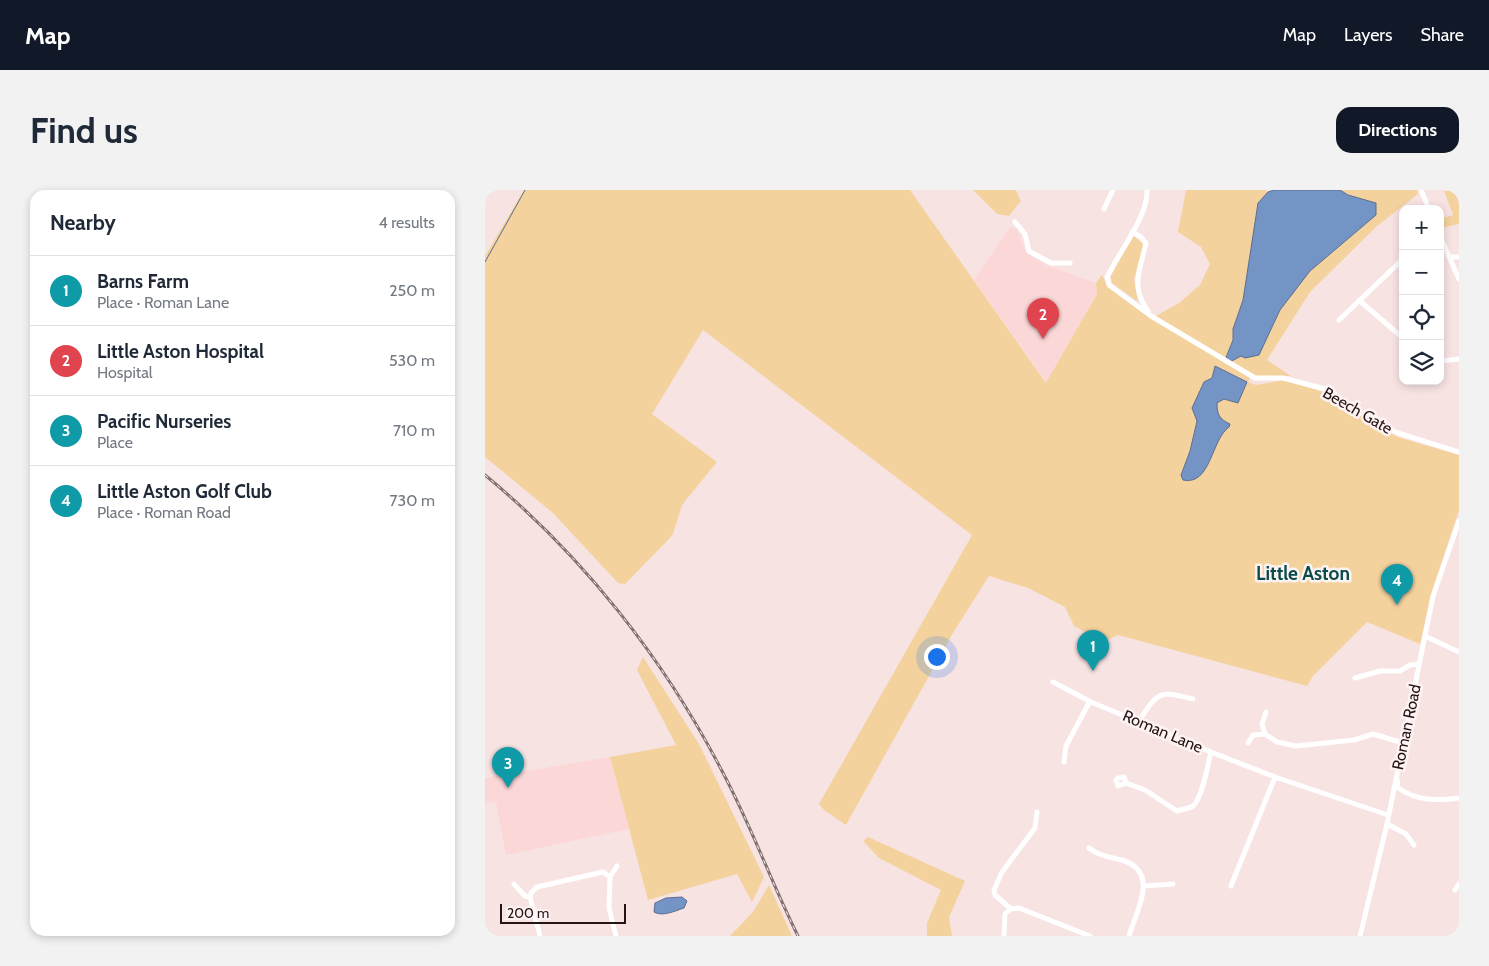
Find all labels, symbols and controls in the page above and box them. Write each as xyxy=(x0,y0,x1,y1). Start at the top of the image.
text: Map xyxy=(25,21,71,50)
text: Map xyxy=(1283,24,1316,46)
text: Layers xyxy=(1344,24,1393,46)
text: Share xyxy=(1421,24,1464,46)
button: Directions xyxy=(1336,107,1459,153)
text: Find us xyxy=(30,109,138,152)
map controls xyxy=(1399,205,1444,385)
button: + xyxy=(1399,205,1444,250)
text: Nearby xyxy=(50,210,116,235)
text: 4 results xyxy=(378,213,435,232)
button: − xyxy=(1399,250,1444,295)
text: Barns Farm xyxy=(97,270,189,293)
text: 1 xyxy=(63,281,69,300)
text: 250 m xyxy=(389,281,435,300)
text: Place · Roman Lane xyxy=(97,293,229,312)
button: locate xyxy=(1399,295,1444,340)
pin: 2 xyxy=(1027,298,1059,339)
text: Little Aston Hospital xyxy=(97,340,264,363)
button: layers xyxy=(1399,340,1444,385)
text: 2 xyxy=(62,351,70,370)
text: 530 m xyxy=(389,351,435,370)
text: Hospital xyxy=(97,363,153,382)
street label: Beech Gate xyxy=(1320,383,1396,438)
text: Pacific Nurseries xyxy=(97,410,231,433)
text: 3 xyxy=(62,421,70,440)
text: 710 m xyxy=(393,421,435,440)
text: Place xyxy=(97,433,133,452)
text: Little Aston Golf Club xyxy=(97,480,272,503)
text: 4 xyxy=(61,491,71,510)
text: 730 m xyxy=(389,491,435,510)
text: Place · Roman Road xyxy=(97,503,231,522)
district label: Little Aston xyxy=(1256,562,1350,585)
pin: 4 xyxy=(1381,564,1413,605)
pin: 1 xyxy=(1077,630,1109,671)
your location xyxy=(924,644,950,670)
street label: Roman Road xyxy=(1388,683,1425,772)
street label: Roman Lane xyxy=(1120,706,1206,757)
pin: 3 xyxy=(492,747,524,788)
scale bar xyxy=(500,901,626,924)
text: 200 m xyxy=(507,904,549,922)

